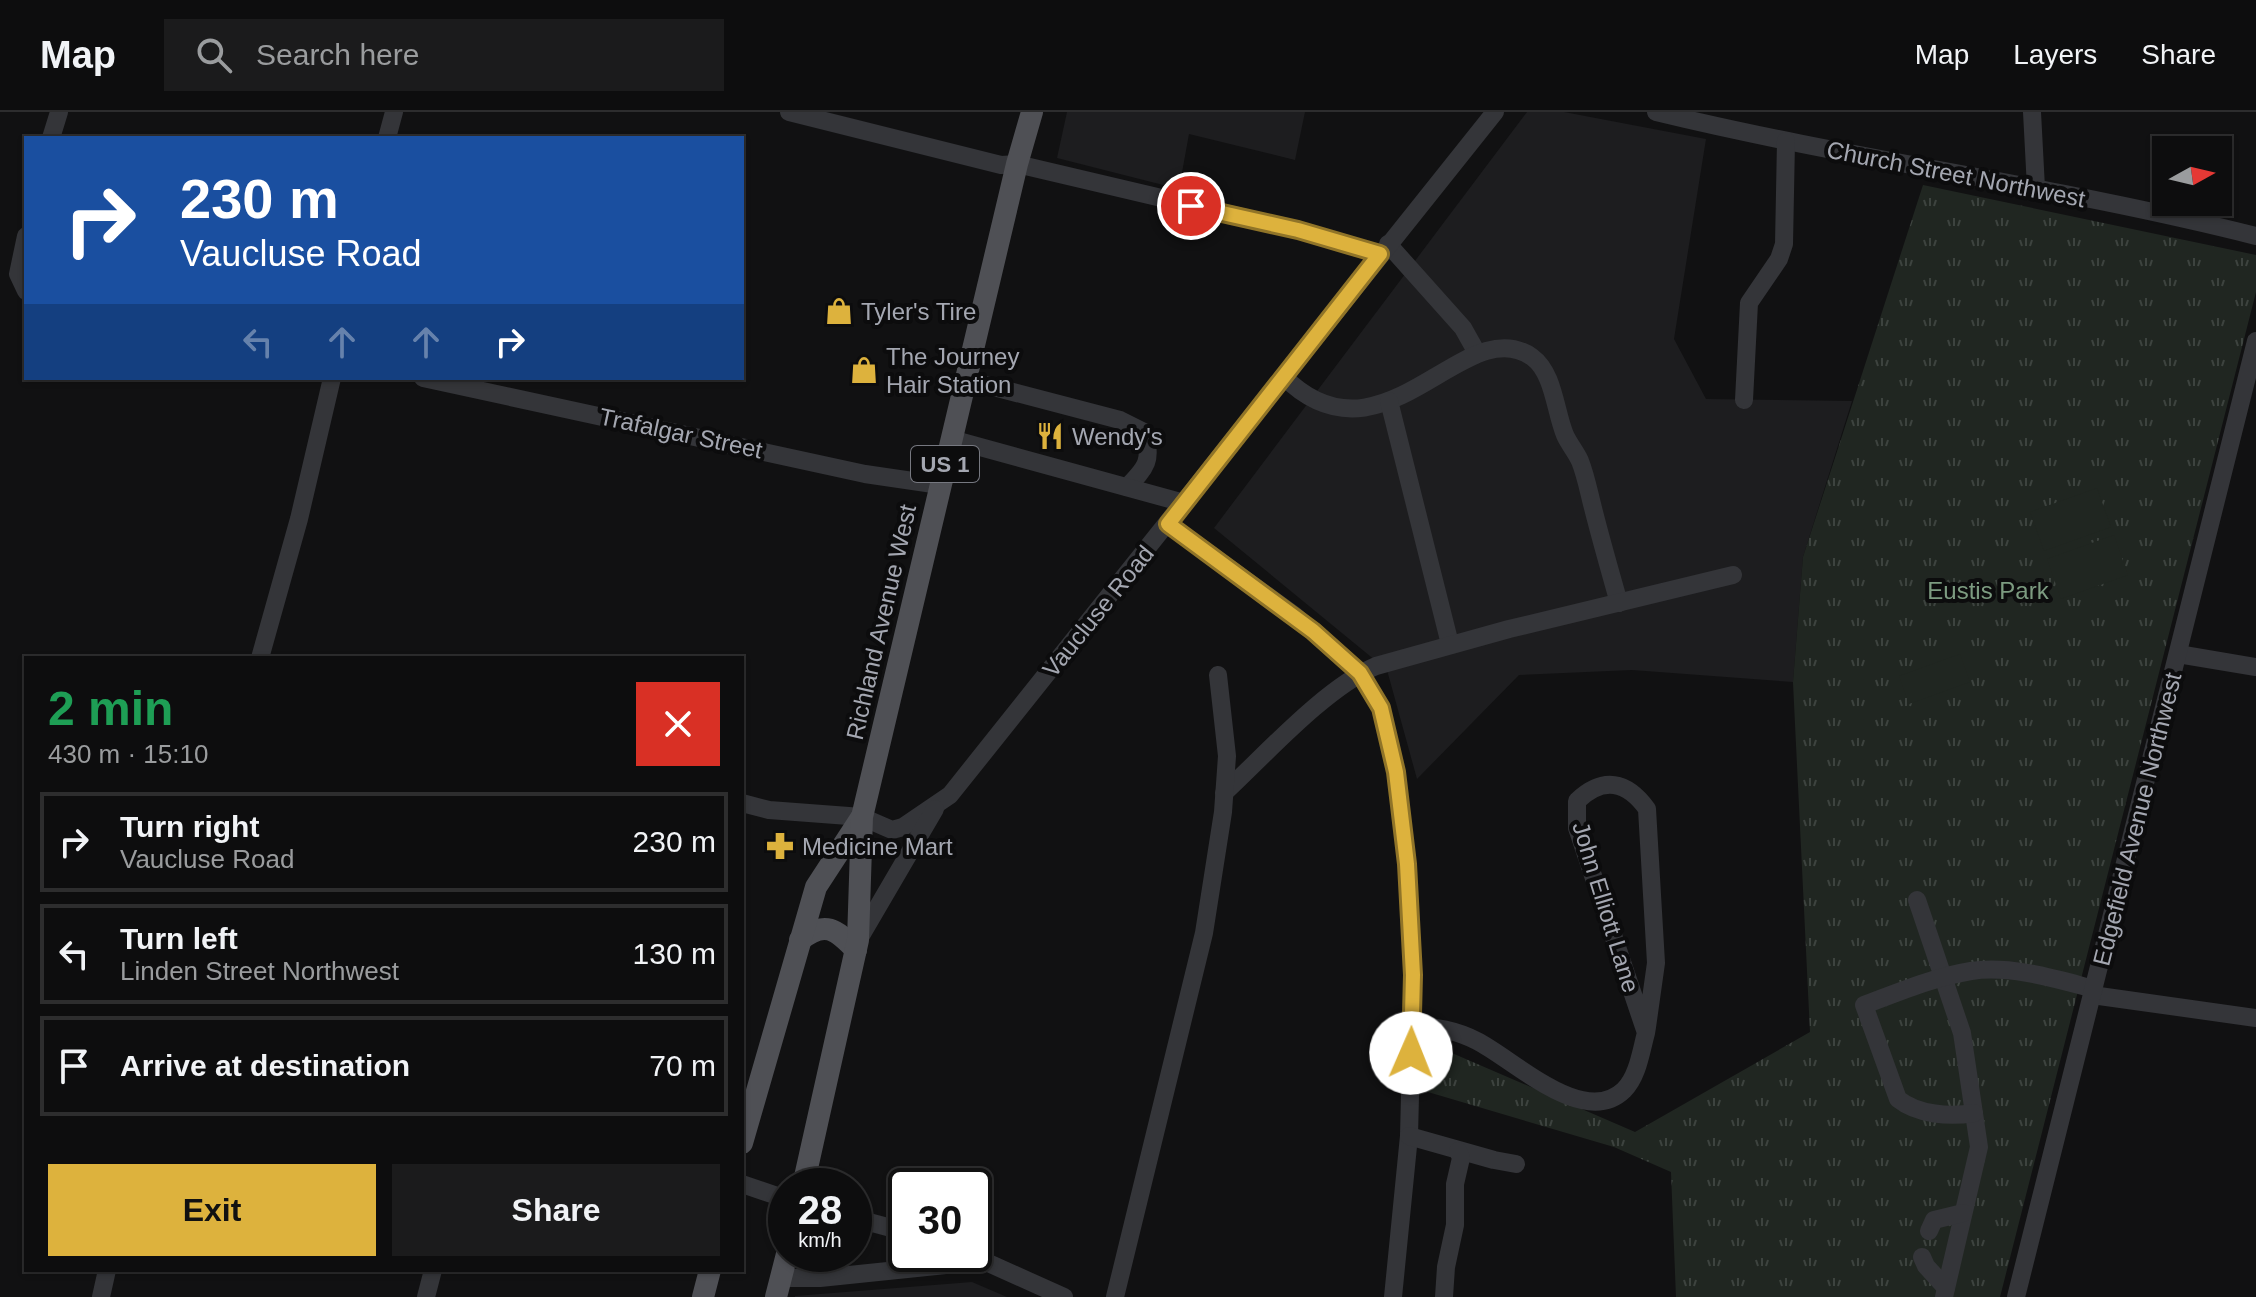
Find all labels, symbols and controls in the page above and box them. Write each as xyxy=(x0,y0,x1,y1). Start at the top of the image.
search box xyxy=(164,19,724,91)
icon: search xyxy=(192,33,236,77)
text: Map xyxy=(40,34,116,76)
text: Search here xyxy=(256,38,419,71)
text: Map xyxy=(1915,39,1969,70)
text: Layers xyxy=(2013,39,2097,70)
text: Share xyxy=(2141,39,2216,70)
street label: Church Street Northwest xyxy=(1824,136,2088,212)
north arrow xyxy=(2152,136,2232,216)
map controls xyxy=(2152,136,2232,216)
text: 230 m xyxy=(180,167,339,230)
icon: right xyxy=(48,168,152,272)
pin xyxy=(1157,172,1225,240)
icon: arrive xyxy=(1169,184,1213,228)
text: Vaucluse Road xyxy=(180,233,422,274)
shop icon: Tyler's Tire xyxy=(824,296,854,326)
place label: Tyler's Tire xyxy=(861,298,976,325)
icon: left xyxy=(236,320,280,364)
icon: ahead xyxy=(320,320,364,364)
icon: ahead xyxy=(404,320,448,364)
icon: right xyxy=(488,320,532,364)
place label: The Journey Hair Station xyxy=(886,343,1019,398)
shop icon: The Journey Hair Station xyxy=(849,355,879,385)
street label: Trafalgar Street xyxy=(597,403,765,464)
restaurant icon: Wendy's xyxy=(1035,421,1065,451)
place label: Wendy's xyxy=(1072,423,1163,450)
road number: US 1 xyxy=(911,446,979,482)
street label: Richland Avenue West xyxy=(841,501,921,742)
street label: Vaucluse Road xyxy=(1037,540,1159,682)
park label: Eustis Park xyxy=(1927,577,2050,604)
street label: Edgefield Avenue Northwest xyxy=(2087,669,2187,968)
text: 2 min xyxy=(48,682,173,735)
button: close xyxy=(636,682,720,766)
text: 430 m · 15:10 xyxy=(48,739,208,769)
text: Turn right xyxy=(120,810,259,843)
street label: John Elliott Lane xyxy=(1567,818,1645,996)
icon: right xyxy=(52,820,96,864)
text: 230 m xyxy=(633,825,716,858)
pharmacy icon: Medicine Mart xyxy=(765,831,795,861)
place label: Medicine Mart xyxy=(802,833,953,860)
text: Vaucluse Road xyxy=(120,844,294,874)
text: Turn left xyxy=(120,922,238,955)
icon: left xyxy=(52,932,96,976)
text: 130 m xyxy=(633,937,716,970)
text: Linden Street Northwest xyxy=(120,956,399,986)
position arrow xyxy=(1369,1011,1453,1095)
icon: arrive xyxy=(52,1044,96,1088)
text: Arrive at destination xyxy=(120,1049,410,1082)
text: 70 m xyxy=(649,1049,716,1082)
button: Exit xyxy=(48,1164,376,1256)
button: Share xyxy=(392,1164,720,1256)
speed limit sign: 30 xyxy=(888,1168,992,1272)
text: 28 xyxy=(798,1188,842,1232)
text: km/h xyxy=(798,1229,842,1251)

